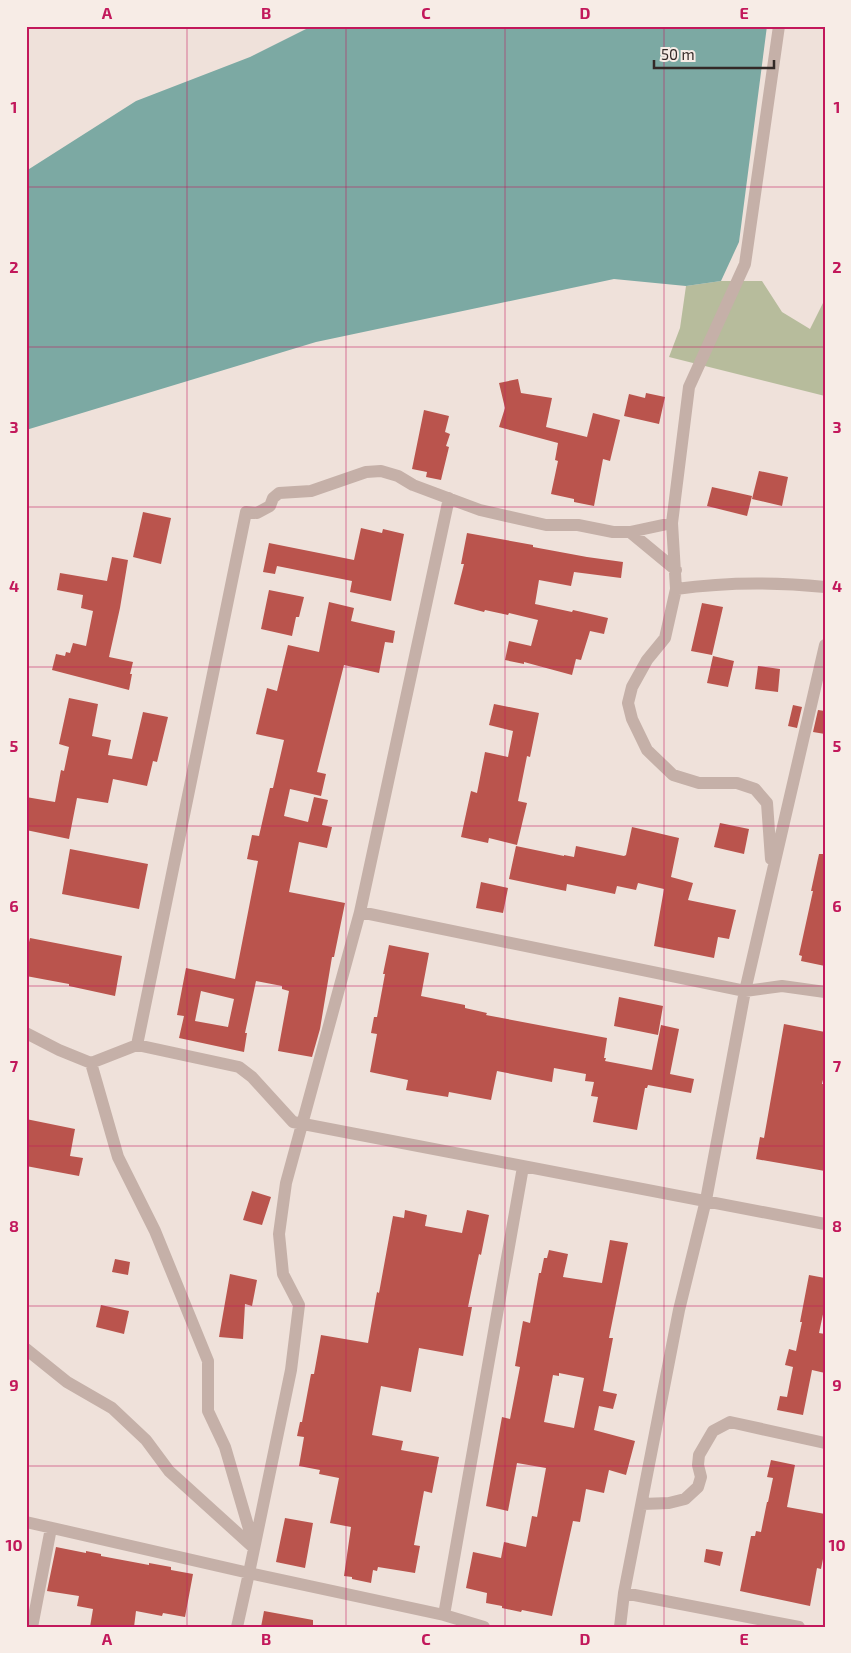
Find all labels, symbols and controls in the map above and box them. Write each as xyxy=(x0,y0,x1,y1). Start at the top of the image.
text: A xyxy=(102,3,113,22)
text: B xyxy=(261,3,271,22)
text: C xyxy=(421,3,431,22)
text: D xyxy=(580,3,591,22)
text: E xyxy=(739,3,749,22)
scale bar xyxy=(654,38,774,70)
text: 50 m xyxy=(661,45,695,63)
text: 1 xyxy=(11,97,17,116)
text: 1 xyxy=(834,97,840,116)
text: 2 xyxy=(9,257,19,276)
text: 2 xyxy=(832,257,842,276)
text: 3 xyxy=(9,417,19,436)
text: 3 xyxy=(832,417,842,436)
text: 4 xyxy=(9,576,19,595)
text: 4 xyxy=(832,576,842,595)
text: 5 xyxy=(10,736,19,755)
text: 5 xyxy=(833,736,842,755)
text: 6 xyxy=(9,896,19,915)
text: 6 xyxy=(832,896,842,915)
text: 7 xyxy=(10,1056,19,1075)
text: 7 xyxy=(833,1056,842,1075)
text: 8 xyxy=(9,1216,19,1235)
text: 8 xyxy=(832,1216,842,1235)
text: 9 xyxy=(9,1375,19,1394)
text: 9 xyxy=(832,1375,842,1394)
text: 10 xyxy=(5,1535,23,1554)
text: 10 xyxy=(828,1535,846,1554)
text: A xyxy=(102,1629,113,1648)
text: B xyxy=(261,1629,271,1648)
text: C xyxy=(421,1629,431,1648)
text: D xyxy=(580,1629,591,1648)
text: E xyxy=(739,1629,749,1648)

